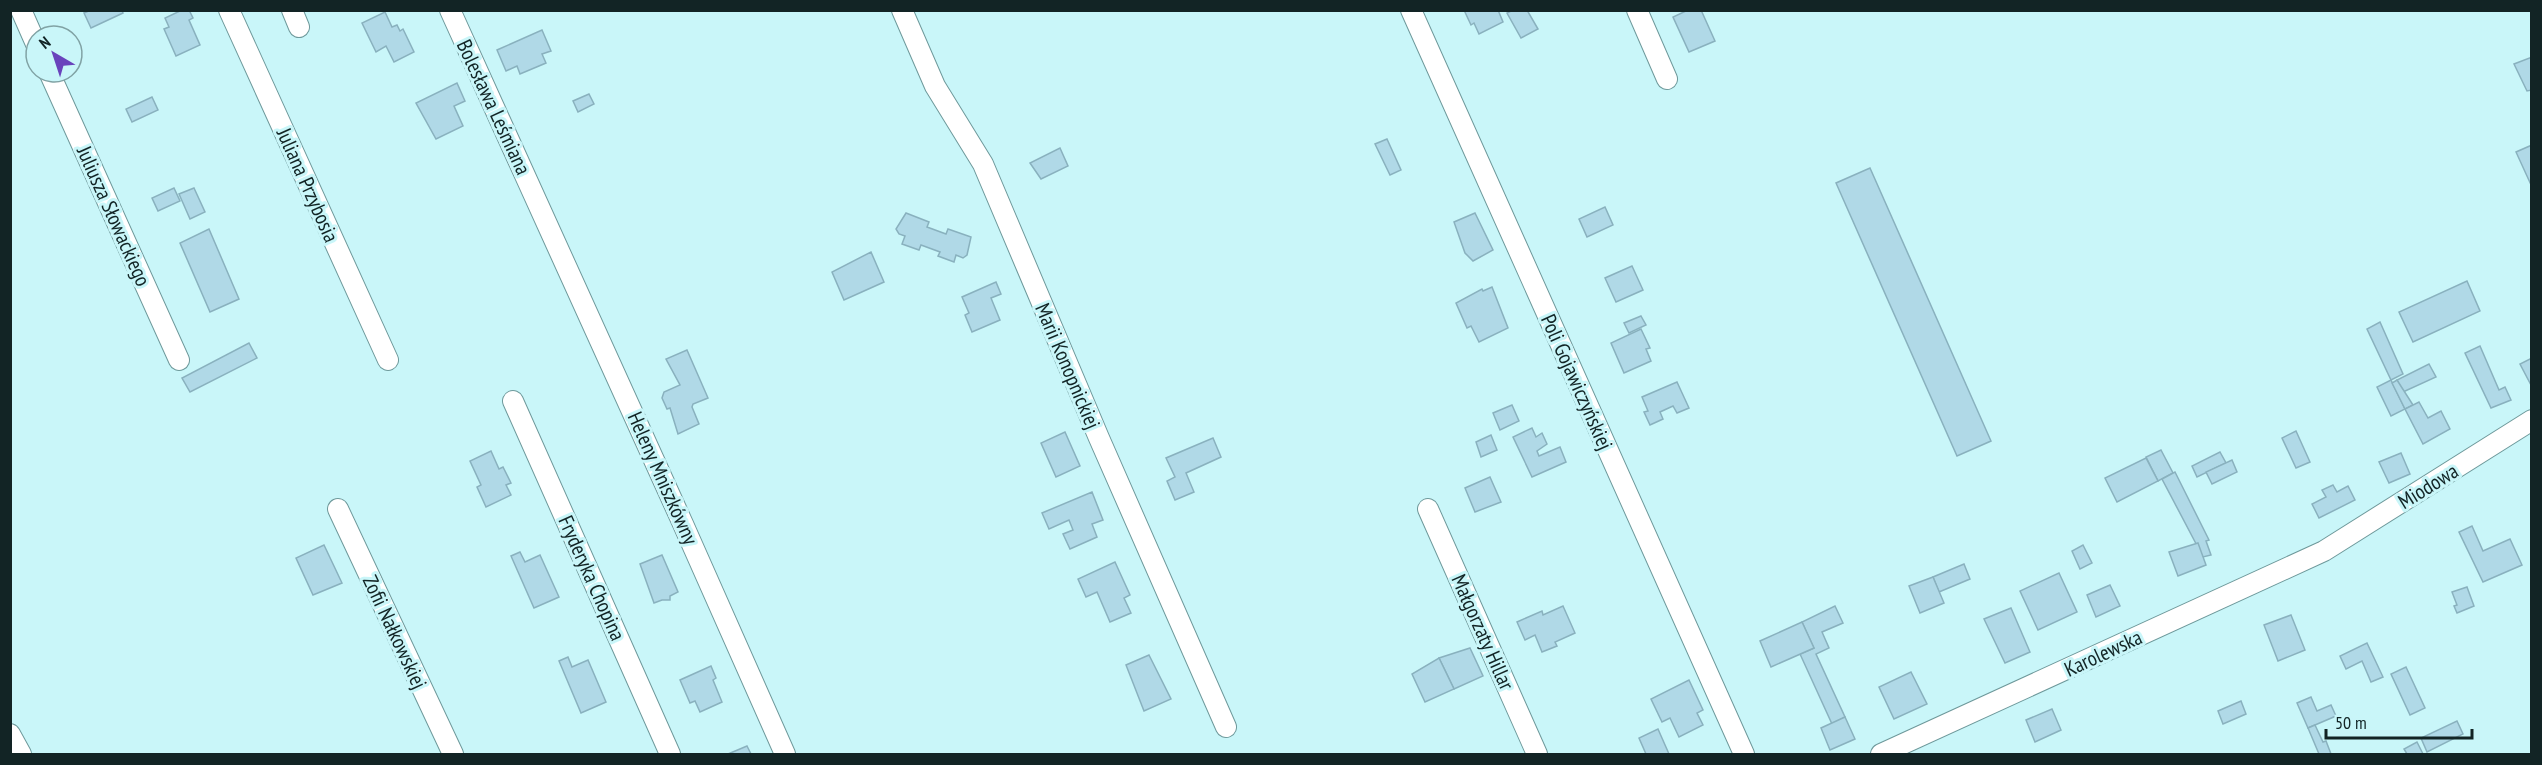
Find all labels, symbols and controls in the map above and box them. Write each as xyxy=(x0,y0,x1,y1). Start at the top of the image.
north arrow xyxy=(24,24,84,84)
text: N xyxy=(35,32,54,53)
street label: Bolesława Leśmiana xyxy=(451,35,537,179)
street label: Juliana Przybosia xyxy=(270,123,345,246)
street label: Juliusza Słowackiego xyxy=(71,141,157,290)
street label: Marii Konopnickiej xyxy=(1029,299,1107,433)
street label: Poli Gojawiczyńskiej xyxy=(1535,310,1619,454)
street label: Heleny Mniszkówny xyxy=(622,407,704,549)
street label: Miodowa xyxy=(2393,457,2463,515)
street label: Fryderyka Chopina xyxy=(552,511,632,645)
street label: Małgorzaty Hillar xyxy=(1446,570,1521,694)
street label: Zofii Nałkowskiej xyxy=(357,571,433,693)
street label: Karolewska xyxy=(2060,623,2146,683)
scale bar xyxy=(2326,702,2472,740)
text: 50 m xyxy=(2335,711,2367,734)

